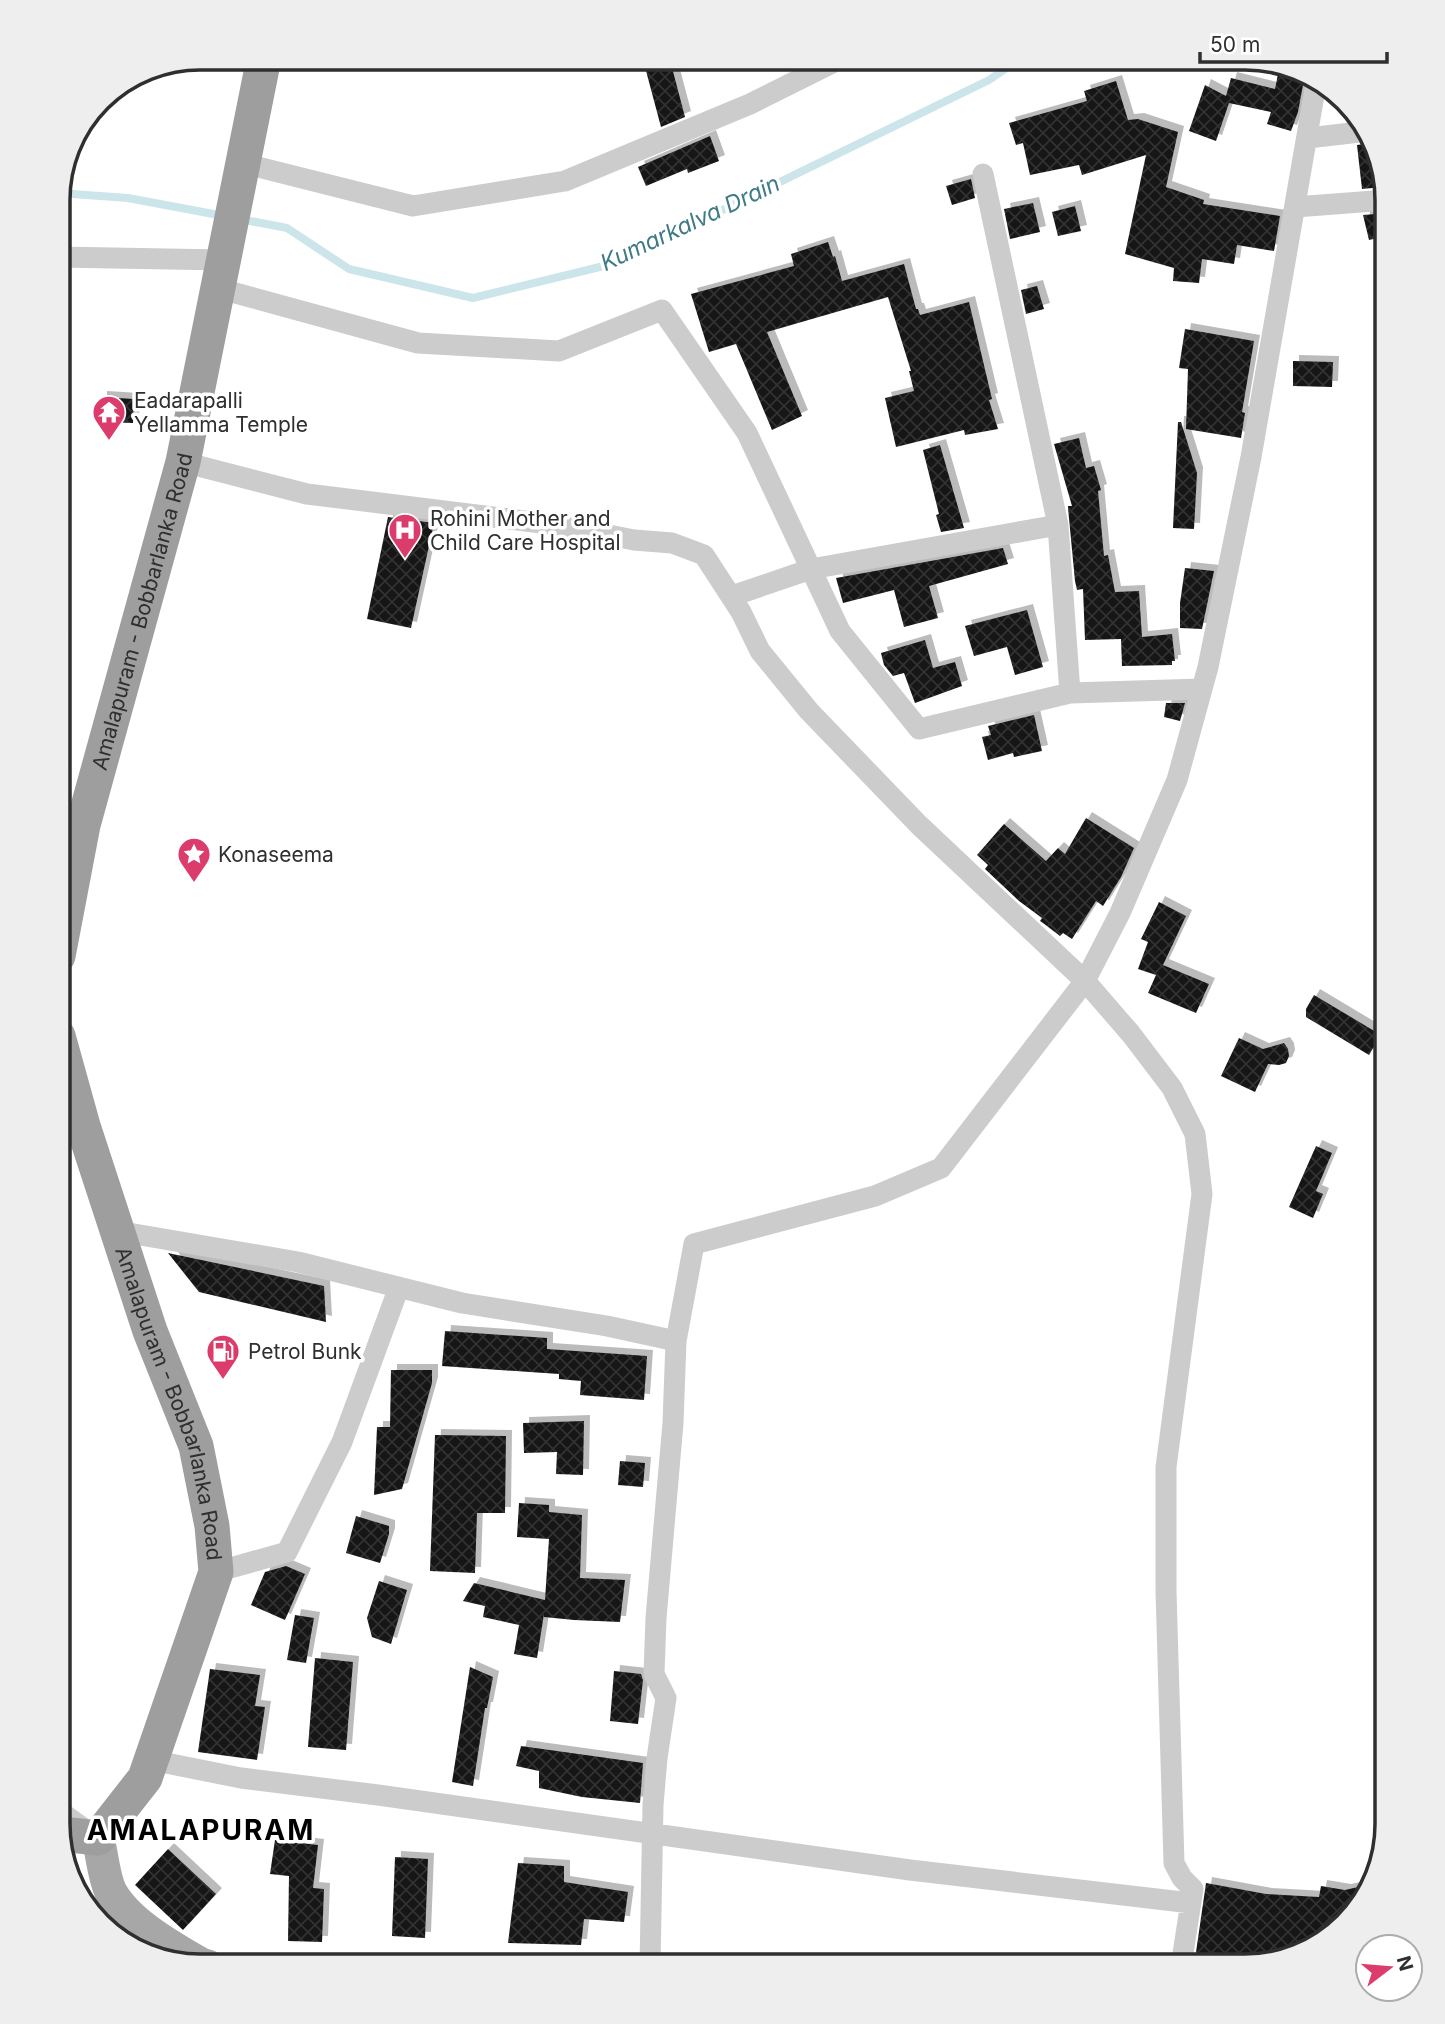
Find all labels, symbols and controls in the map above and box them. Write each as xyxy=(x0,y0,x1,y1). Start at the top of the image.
scale bar xyxy=(1200,21,1387,65)
text: 50 m xyxy=(1210,32,1260,57)
water label: Kumarkalva Drain xyxy=(596,169,784,277)
place label: Eadarapalli Yellamma Temple xyxy=(134,388,308,437)
temple icon: Eadarapalli Yellamma Temple xyxy=(90,393,128,442)
street label: Amalapuram - Bobbarlanka Road xyxy=(86,451,197,773)
place label: Rohini Mother and Child Care Hospital xyxy=(430,506,621,555)
hospital icon: Rohini Mother and Child Care Hospital xyxy=(386,511,424,560)
place icon: Konaseema xyxy=(175,835,213,884)
place label: Konaseema xyxy=(218,842,334,867)
street label: Amalapuram - Bobbarlanka Road xyxy=(111,1243,227,1561)
fuel station icon: Petrol Bunk xyxy=(204,1332,242,1381)
place label: Petrol Bunk xyxy=(248,1339,362,1364)
district label: AMALAPURAM xyxy=(87,1813,315,1847)
north arrow xyxy=(1354,1933,1424,2003)
text: N xyxy=(1392,1953,1418,1974)

